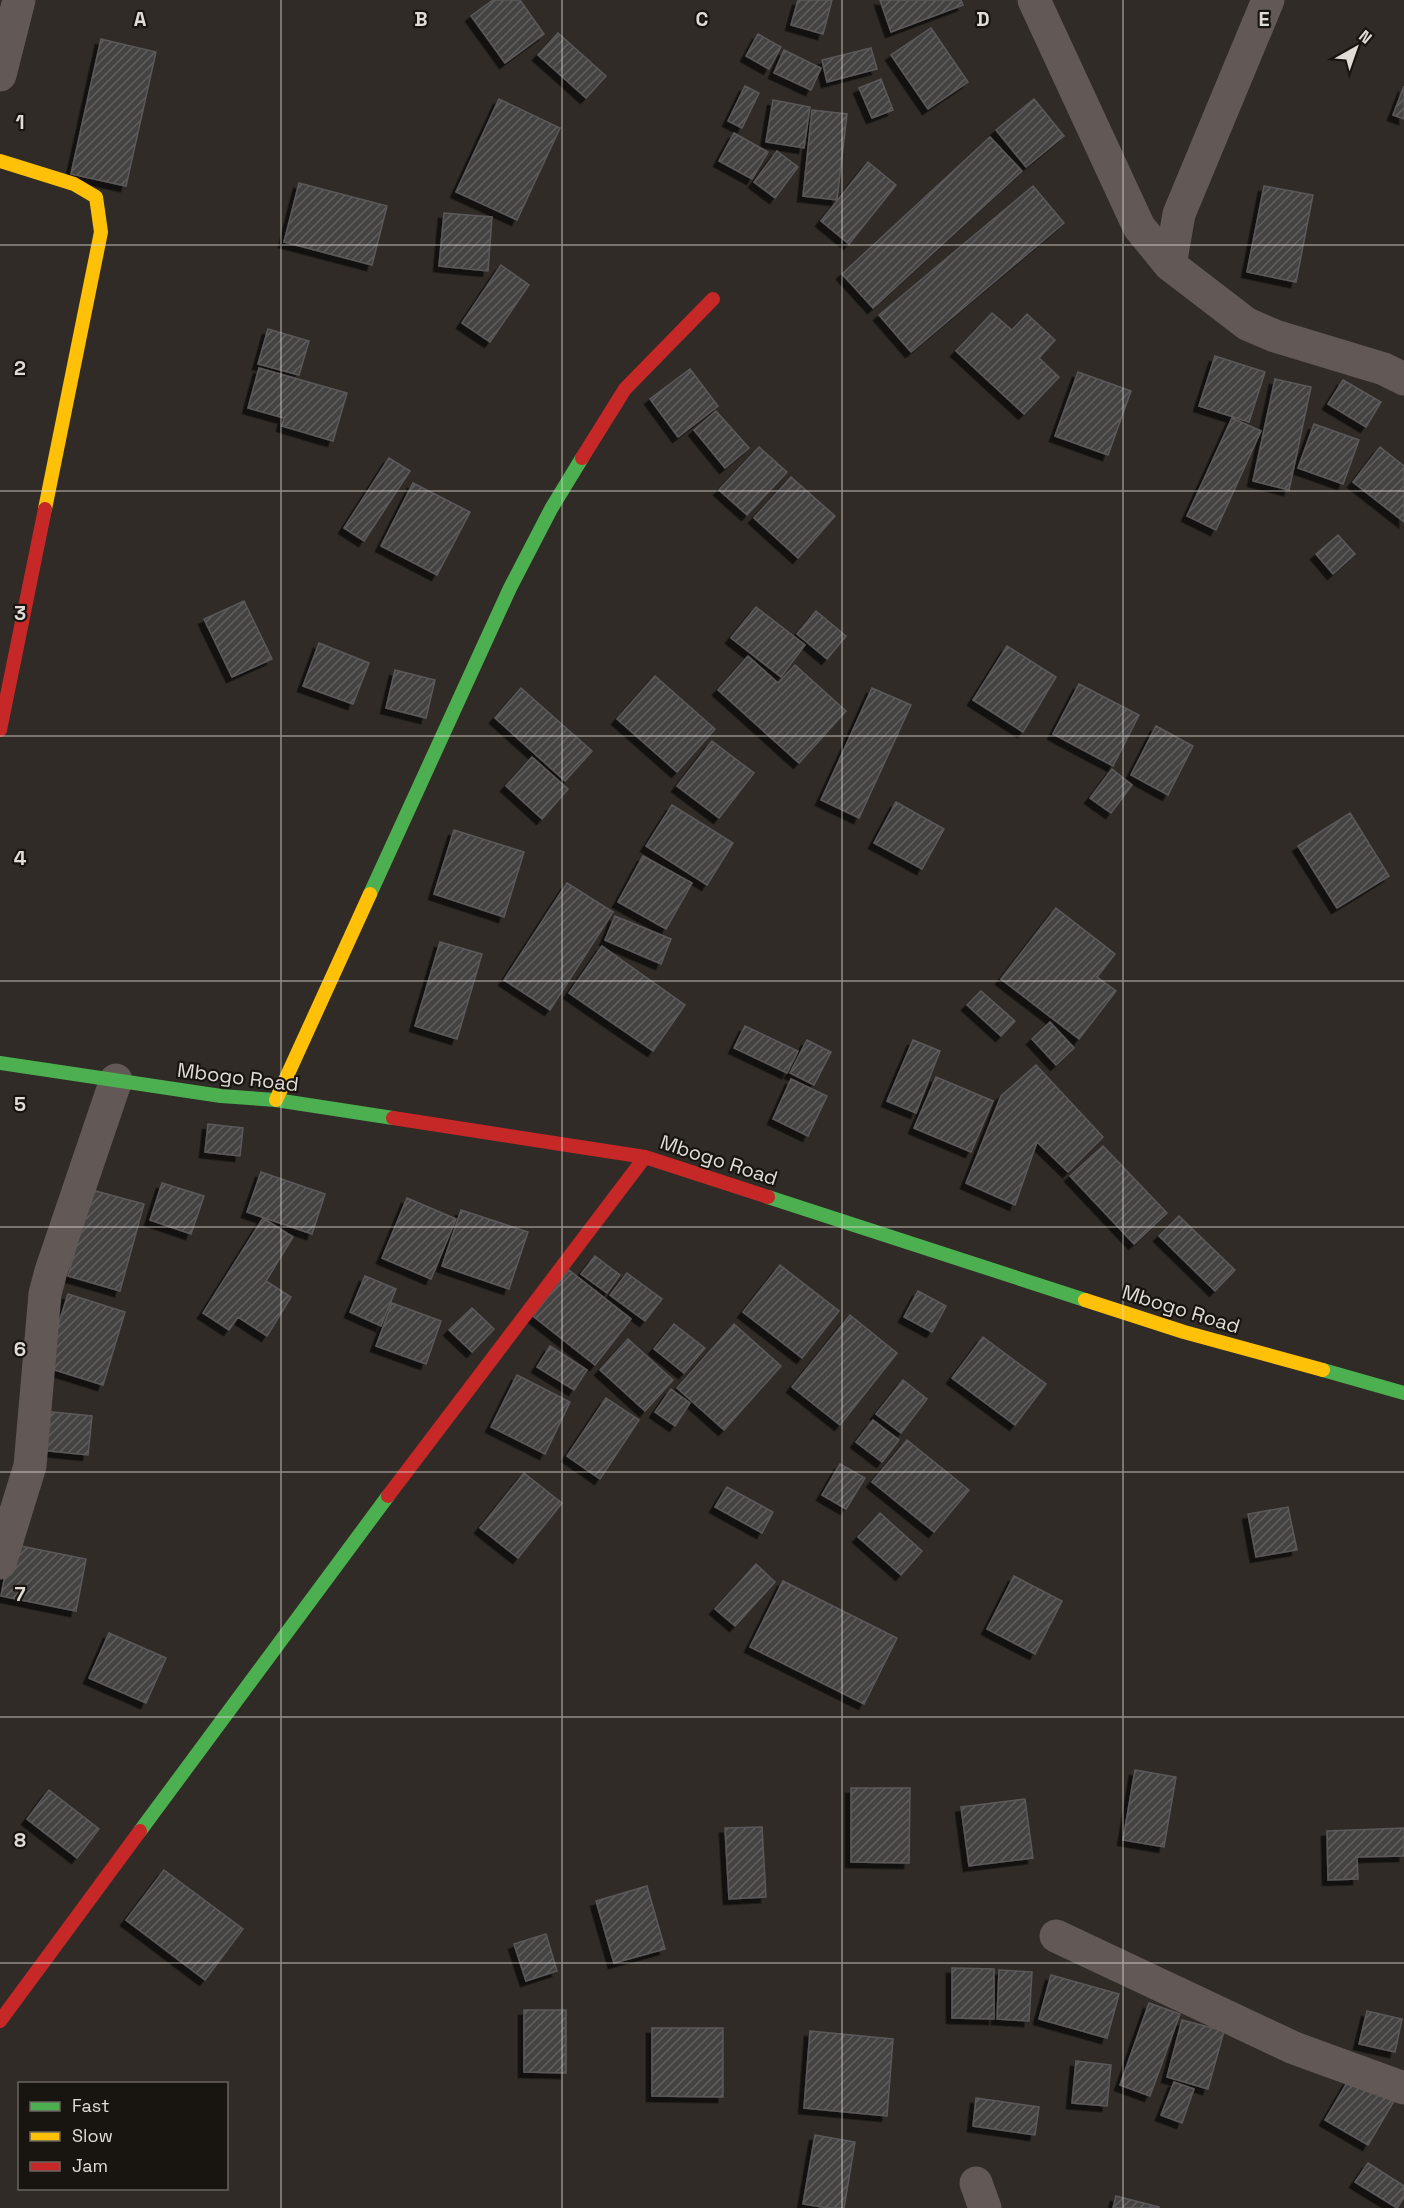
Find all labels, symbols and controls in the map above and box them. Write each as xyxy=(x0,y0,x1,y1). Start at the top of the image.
text: A xyxy=(134,6,147,32)
text: B xyxy=(414,6,428,32)
text: C xyxy=(696,6,709,32)
text: D xyxy=(976,6,990,32)
text: E xyxy=(1258,6,1270,32)
north arrow xyxy=(1326,18,1386,78)
text: N xyxy=(1354,25,1376,48)
text: 1 xyxy=(15,109,25,135)
text: 2 xyxy=(14,355,26,381)
text: 3 xyxy=(14,600,26,626)
text: 4 xyxy=(14,845,27,871)
street label: Mbogo Road xyxy=(176,1057,300,1097)
text: 5 xyxy=(14,1091,26,1117)
street label: Mbogo Road xyxy=(657,1129,781,1191)
street label: Mbogo Road xyxy=(1119,1279,1243,1339)
text: 6 xyxy=(14,1336,26,1362)
text: 7 xyxy=(14,1581,26,1607)
text: 8 xyxy=(14,1827,26,1853)
legend xyxy=(18,2082,228,2190)
text: Fast xyxy=(72,2094,109,2117)
text: Slow xyxy=(72,2124,113,2147)
text: Jam xyxy=(72,2154,108,2177)

